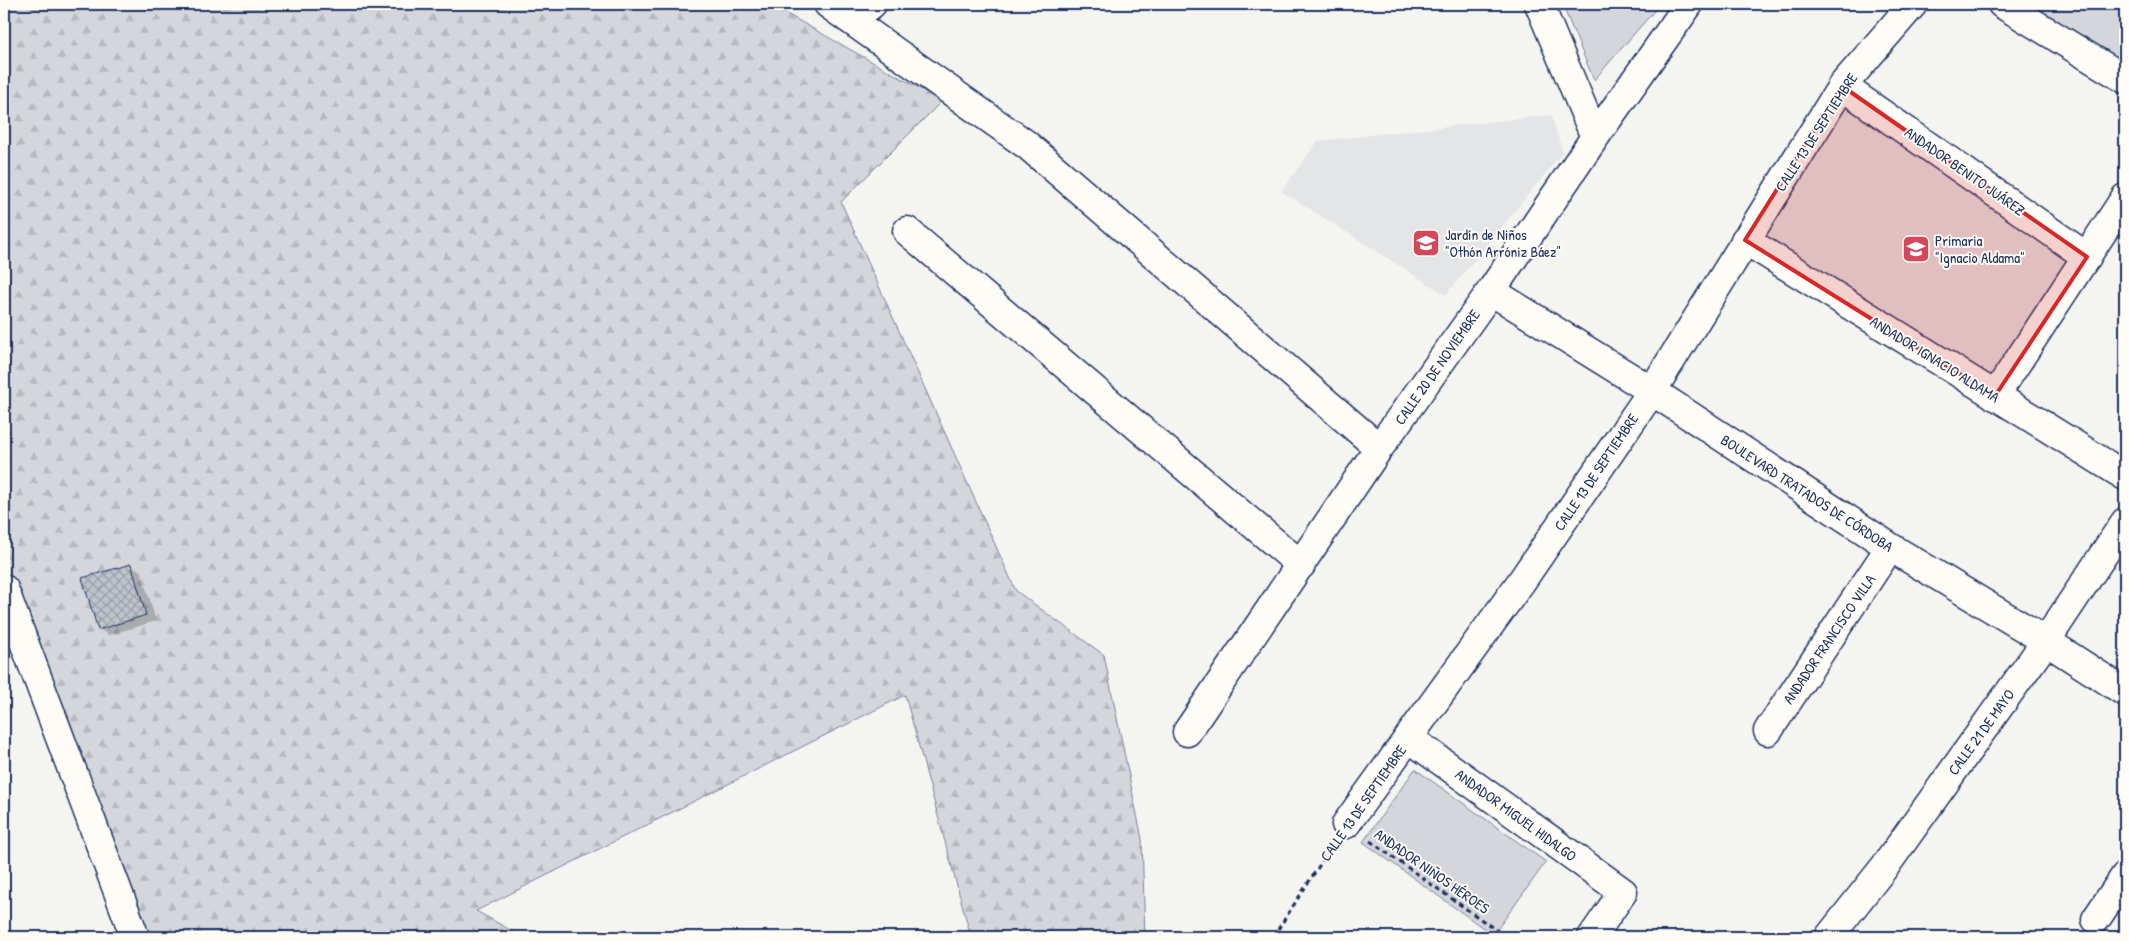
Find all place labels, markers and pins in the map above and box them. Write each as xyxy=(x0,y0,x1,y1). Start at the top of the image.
place label: Jardín de Niños "Othón Arróniz Báez" xyxy=(1445,224,1561,262)
school or university icon: Jardín de Niños "Othón Arróniz Báez" xyxy=(1411,228,1441,258)
place label: Primaria "Ignacio Aldama" xyxy=(1935,230,2025,268)
school or university icon: Primaria "Ignacio Aldama" xyxy=(1901,234,1931,264)

